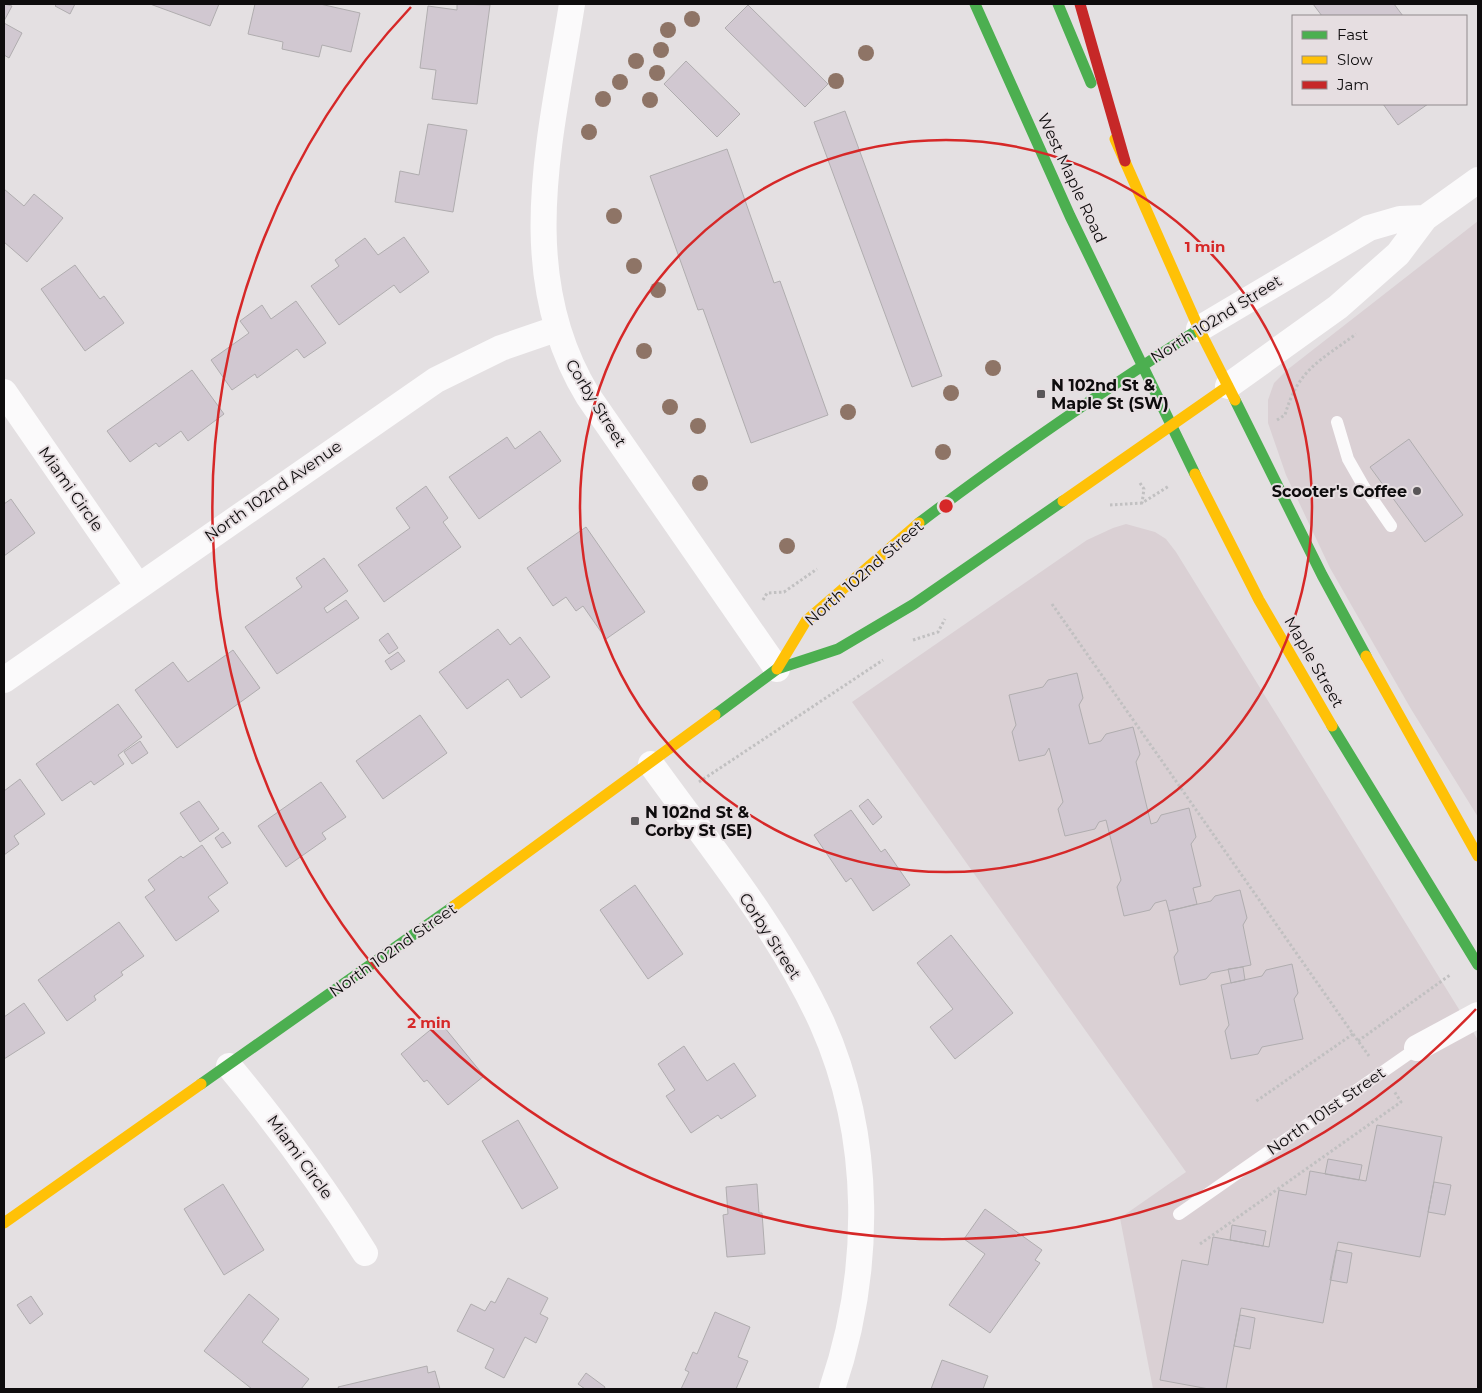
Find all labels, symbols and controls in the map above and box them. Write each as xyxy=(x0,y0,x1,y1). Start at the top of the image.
legend xyxy=(1292,15,1467,105)
text: Fast xyxy=(1337,25,1368,44)
text: Slow xyxy=(1337,50,1373,69)
text: Jam xyxy=(1336,75,1369,94)
street label: West Maple Road xyxy=(1034,110,1110,246)
text: 1 min xyxy=(1185,237,1225,256)
street label: North 102nd Street xyxy=(1147,271,1285,367)
street label: Corby Street xyxy=(562,356,631,451)
place label: N 102nd St & Maple St (SW) xyxy=(1051,376,1169,413)
marker: N 102nd St & Maple St (SW) xyxy=(1035,388,1047,400)
street label: North 102nd Avenue xyxy=(201,436,345,546)
street label: Miami Circle xyxy=(35,443,107,535)
place label: Scooter's Coffee xyxy=(1272,482,1407,501)
marker: Scooter's Coffee xyxy=(1411,485,1423,497)
centre of rings xyxy=(937,497,955,515)
street label: North 102nd Street xyxy=(801,516,928,630)
street label: Maple Street xyxy=(1280,613,1348,711)
place label: N 102nd St & Corby St (SE) xyxy=(645,803,753,840)
marker: N 102nd St & Corby St (SE) xyxy=(629,815,641,827)
street label: Corby Street xyxy=(735,889,805,983)
street label: North 102nd Street xyxy=(326,899,461,1001)
text: 2 min xyxy=(407,1013,451,1032)
street label: North 101st Street xyxy=(1263,1063,1389,1159)
street label: Miami Circle xyxy=(263,1111,337,1203)

